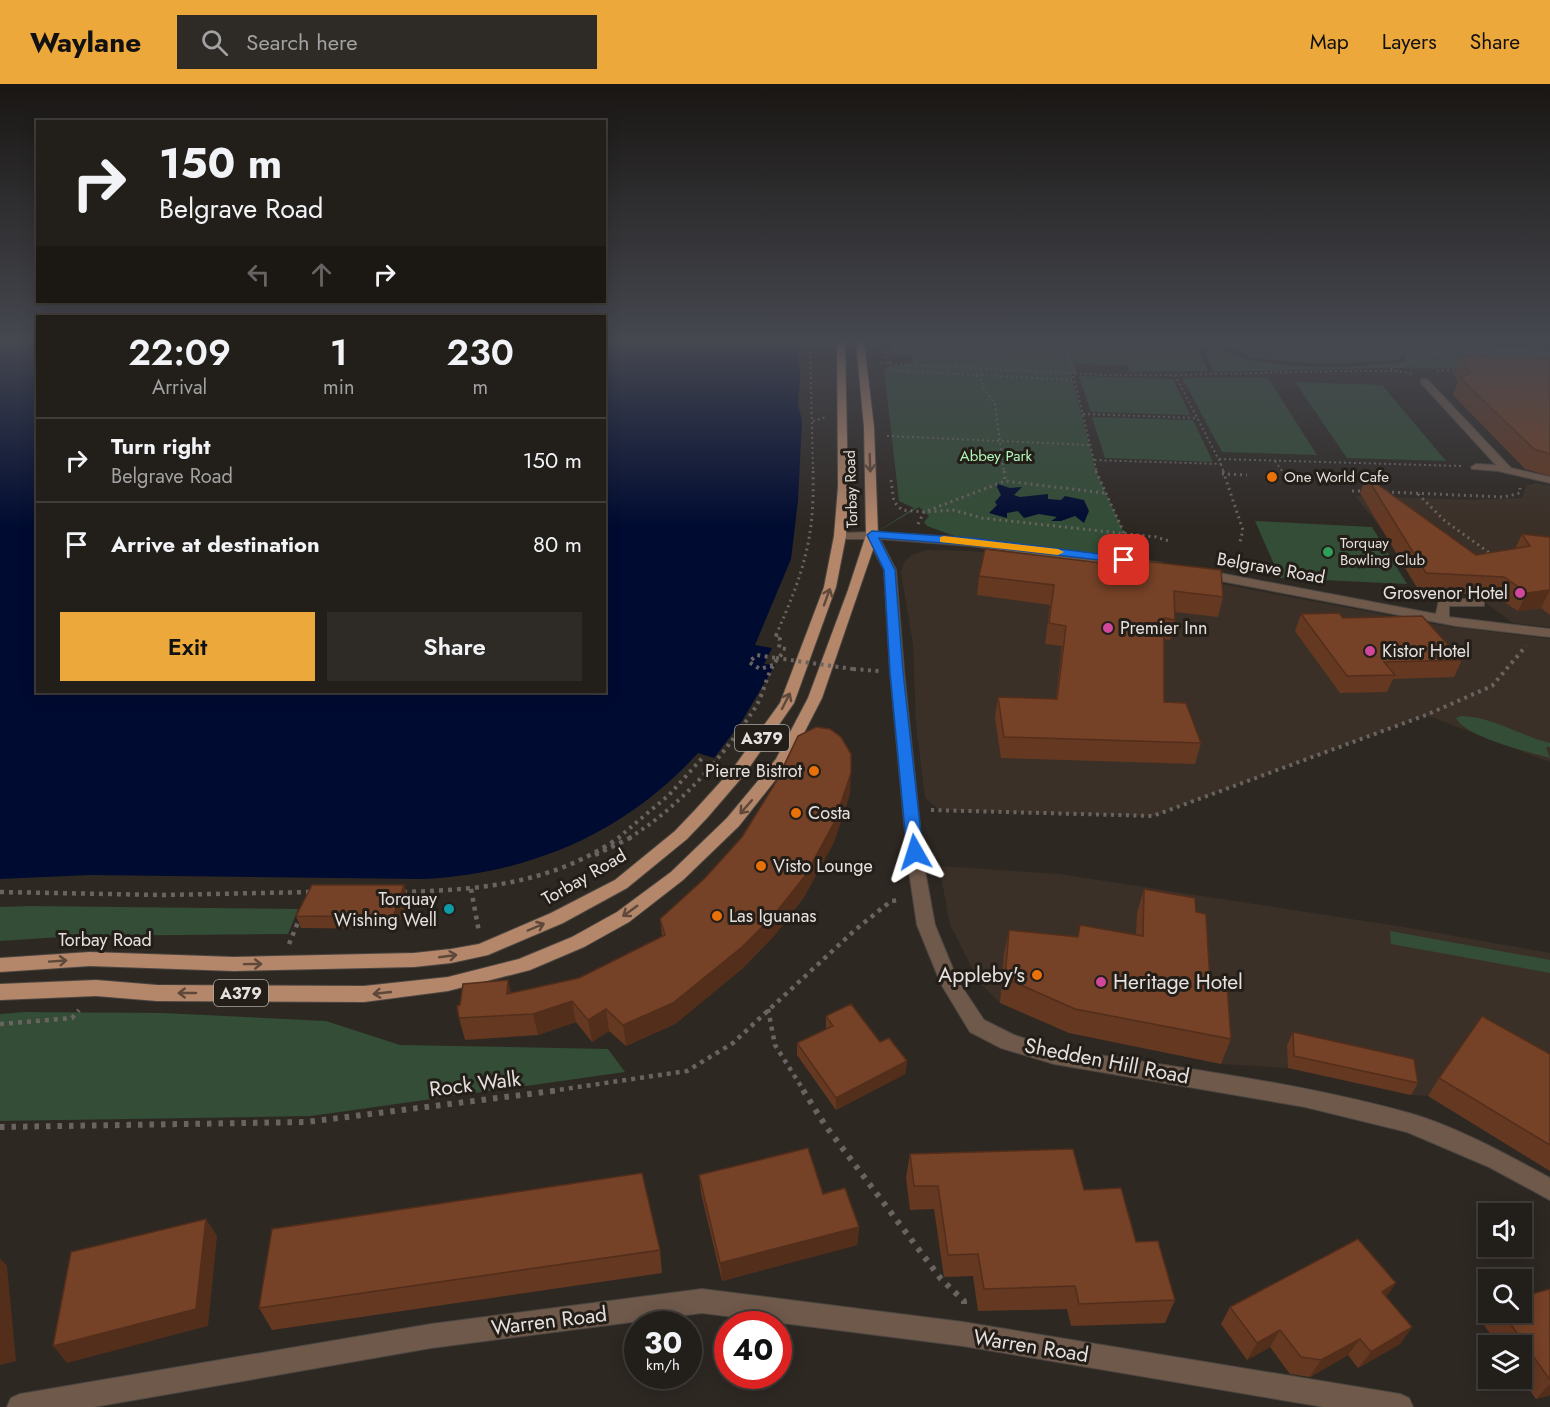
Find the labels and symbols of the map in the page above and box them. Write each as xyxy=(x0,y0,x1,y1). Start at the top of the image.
park label: Abbey Park xyxy=(960,445,1033,467)
street label: Torbay Road xyxy=(839,450,863,528)
one-way arrow xyxy=(864,452,876,472)
place label: One World Cafe xyxy=(1284,466,1389,488)
marker: One World Cafe xyxy=(1265,470,1279,484)
place label: Torquay Bowling Club xyxy=(1340,532,1425,571)
pin xyxy=(1098,534,1149,585)
marker: Torquay Bowling Club xyxy=(1321,545,1335,559)
street label: Belgrave Road xyxy=(1215,546,1327,590)
place label: Grosvenor Hotel xyxy=(1383,580,1508,606)
marker: Grosvenor Hotel xyxy=(1513,586,1527,600)
one-way arrow xyxy=(822,588,833,607)
place label: Premier Inn xyxy=(1120,615,1208,641)
marker: Premier Inn xyxy=(1101,621,1115,635)
place label: Kistor Hotel xyxy=(1382,638,1470,664)
marker: Kistor Hotel xyxy=(1363,644,1377,658)
one-way arrow xyxy=(780,693,792,710)
road number: A379 xyxy=(735,725,789,751)
place label: Pierre Bistrot xyxy=(705,758,803,784)
marker: Pierre Bistrot xyxy=(807,764,821,778)
one-way arrow xyxy=(739,799,753,814)
place label: Costa xyxy=(808,800,850,826)
marker: Costa xyxy=(789,806,803,820)
position arrow xyxy=(883,820,947,884)
street label: Torbay Road xyxy=(537,842,631,912)
place label: Visto Lounge xyxy=(773,853,873,879)
marker: Visto Lounge xyxy=(754,859,768,873)
place label: Torquay Wishing Well xyxy=(334,886,437,933)
marker: Torquay Wishing Well xyxy=(442,902,456,916)
place label: Las Iguanas xyxy=(729,903,817,929)
one-way arrow xyxy=(623,905,639,918)
marker: Las Iguanas xyxy=(710,909,724,923)
one-way arrow xyxy=(527,921,545,932)
street label: Torbay Road xyxy=(58,927,152,953)
one-way arrow xyxy=(438,951,457,962)
one-way arrow xyxy=(48,955,68,966)
one-way arrow xyxy=(243,958,263,969)
place label: Appleby's xyxy=(938,960,1025,990)
place label: Heritage Hotel xyxy=(1113,967,1243,997)
marker: Appleby's xyxy=(1030,968,1044,982)
marker: Heritage Hotel xyxy=(1094,975,1108,989)
road number: A379 xyxy=(214,980,268,1006)
one-way arrow xyxy=(178,987,198,999)
one-way arrow xyxy=(373,987,392,998)
street label: Shedden Hill Road xyxy=(1022,1030,1192,1092)
street label: Rock Walk xyxy=(428,1063,523,1104)
street label: Warren Road xyxy=(489,1299,609,1343)
speed limit sign: 40 xyxy=(714,1311,792,1389)
street label: Warren Road xyxy=(971,1322,1091,1370)

